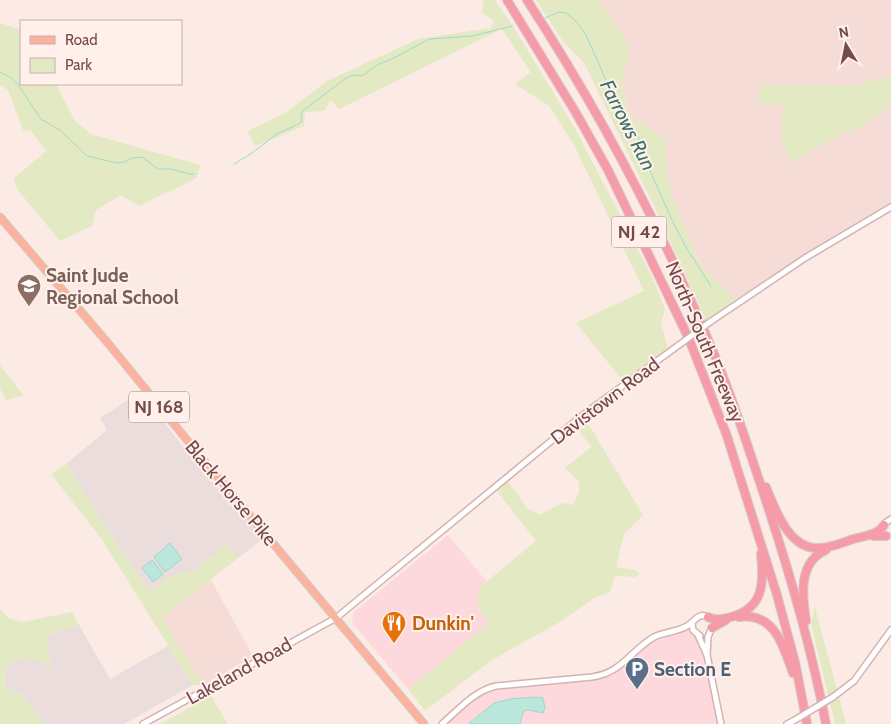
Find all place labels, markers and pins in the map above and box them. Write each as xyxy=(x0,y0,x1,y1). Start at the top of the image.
place label: Saint Jude Regional School xyxy=(46,264,179,309)
school or university icon: Saint Jude Regional School xyxy=(16,273,42,307)
restaurant icon: Dunkin' xyxy=(381,610,407,644)
place label: Dunkin' xyxy=(412,612,474,635)
parking icon: Section E xyxy=(624,656,650,690)
place label: Section E xyxy=(654,658,731,681)

